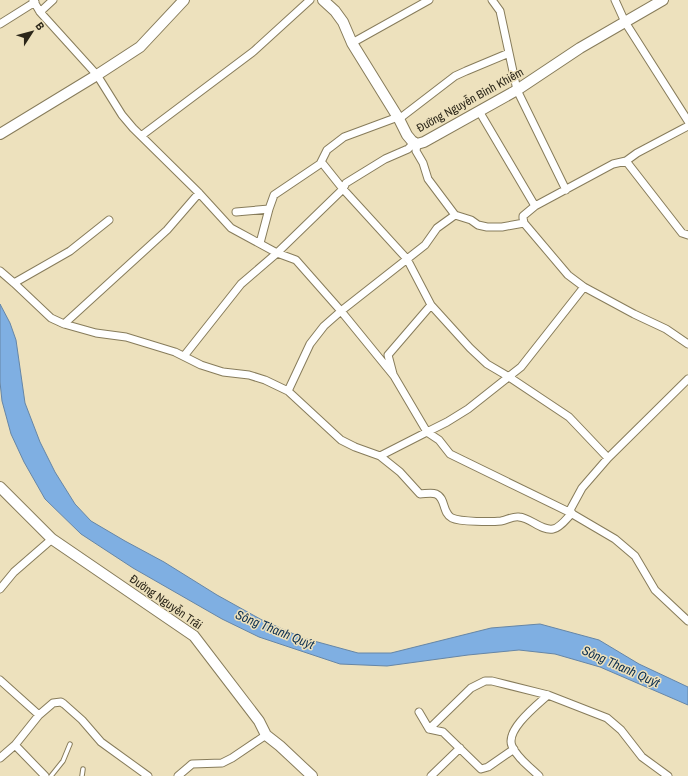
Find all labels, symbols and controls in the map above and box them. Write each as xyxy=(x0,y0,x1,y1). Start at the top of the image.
north arrow xyxy=(12,12,52,52)
text: B xyxy=(33,19,48,33)
street label: Đường Nguyễn Bỉnh Khiêm xyxy=(414,64,526,136)
street label: Đường Nguyễn Trãi xyxy=(126,571,206,633)
water label: Sông Thanh Quýt xyxy=(233,606,318,653)
water label: Sông Thanh Quýt xyxy=(579,642,663,692)

